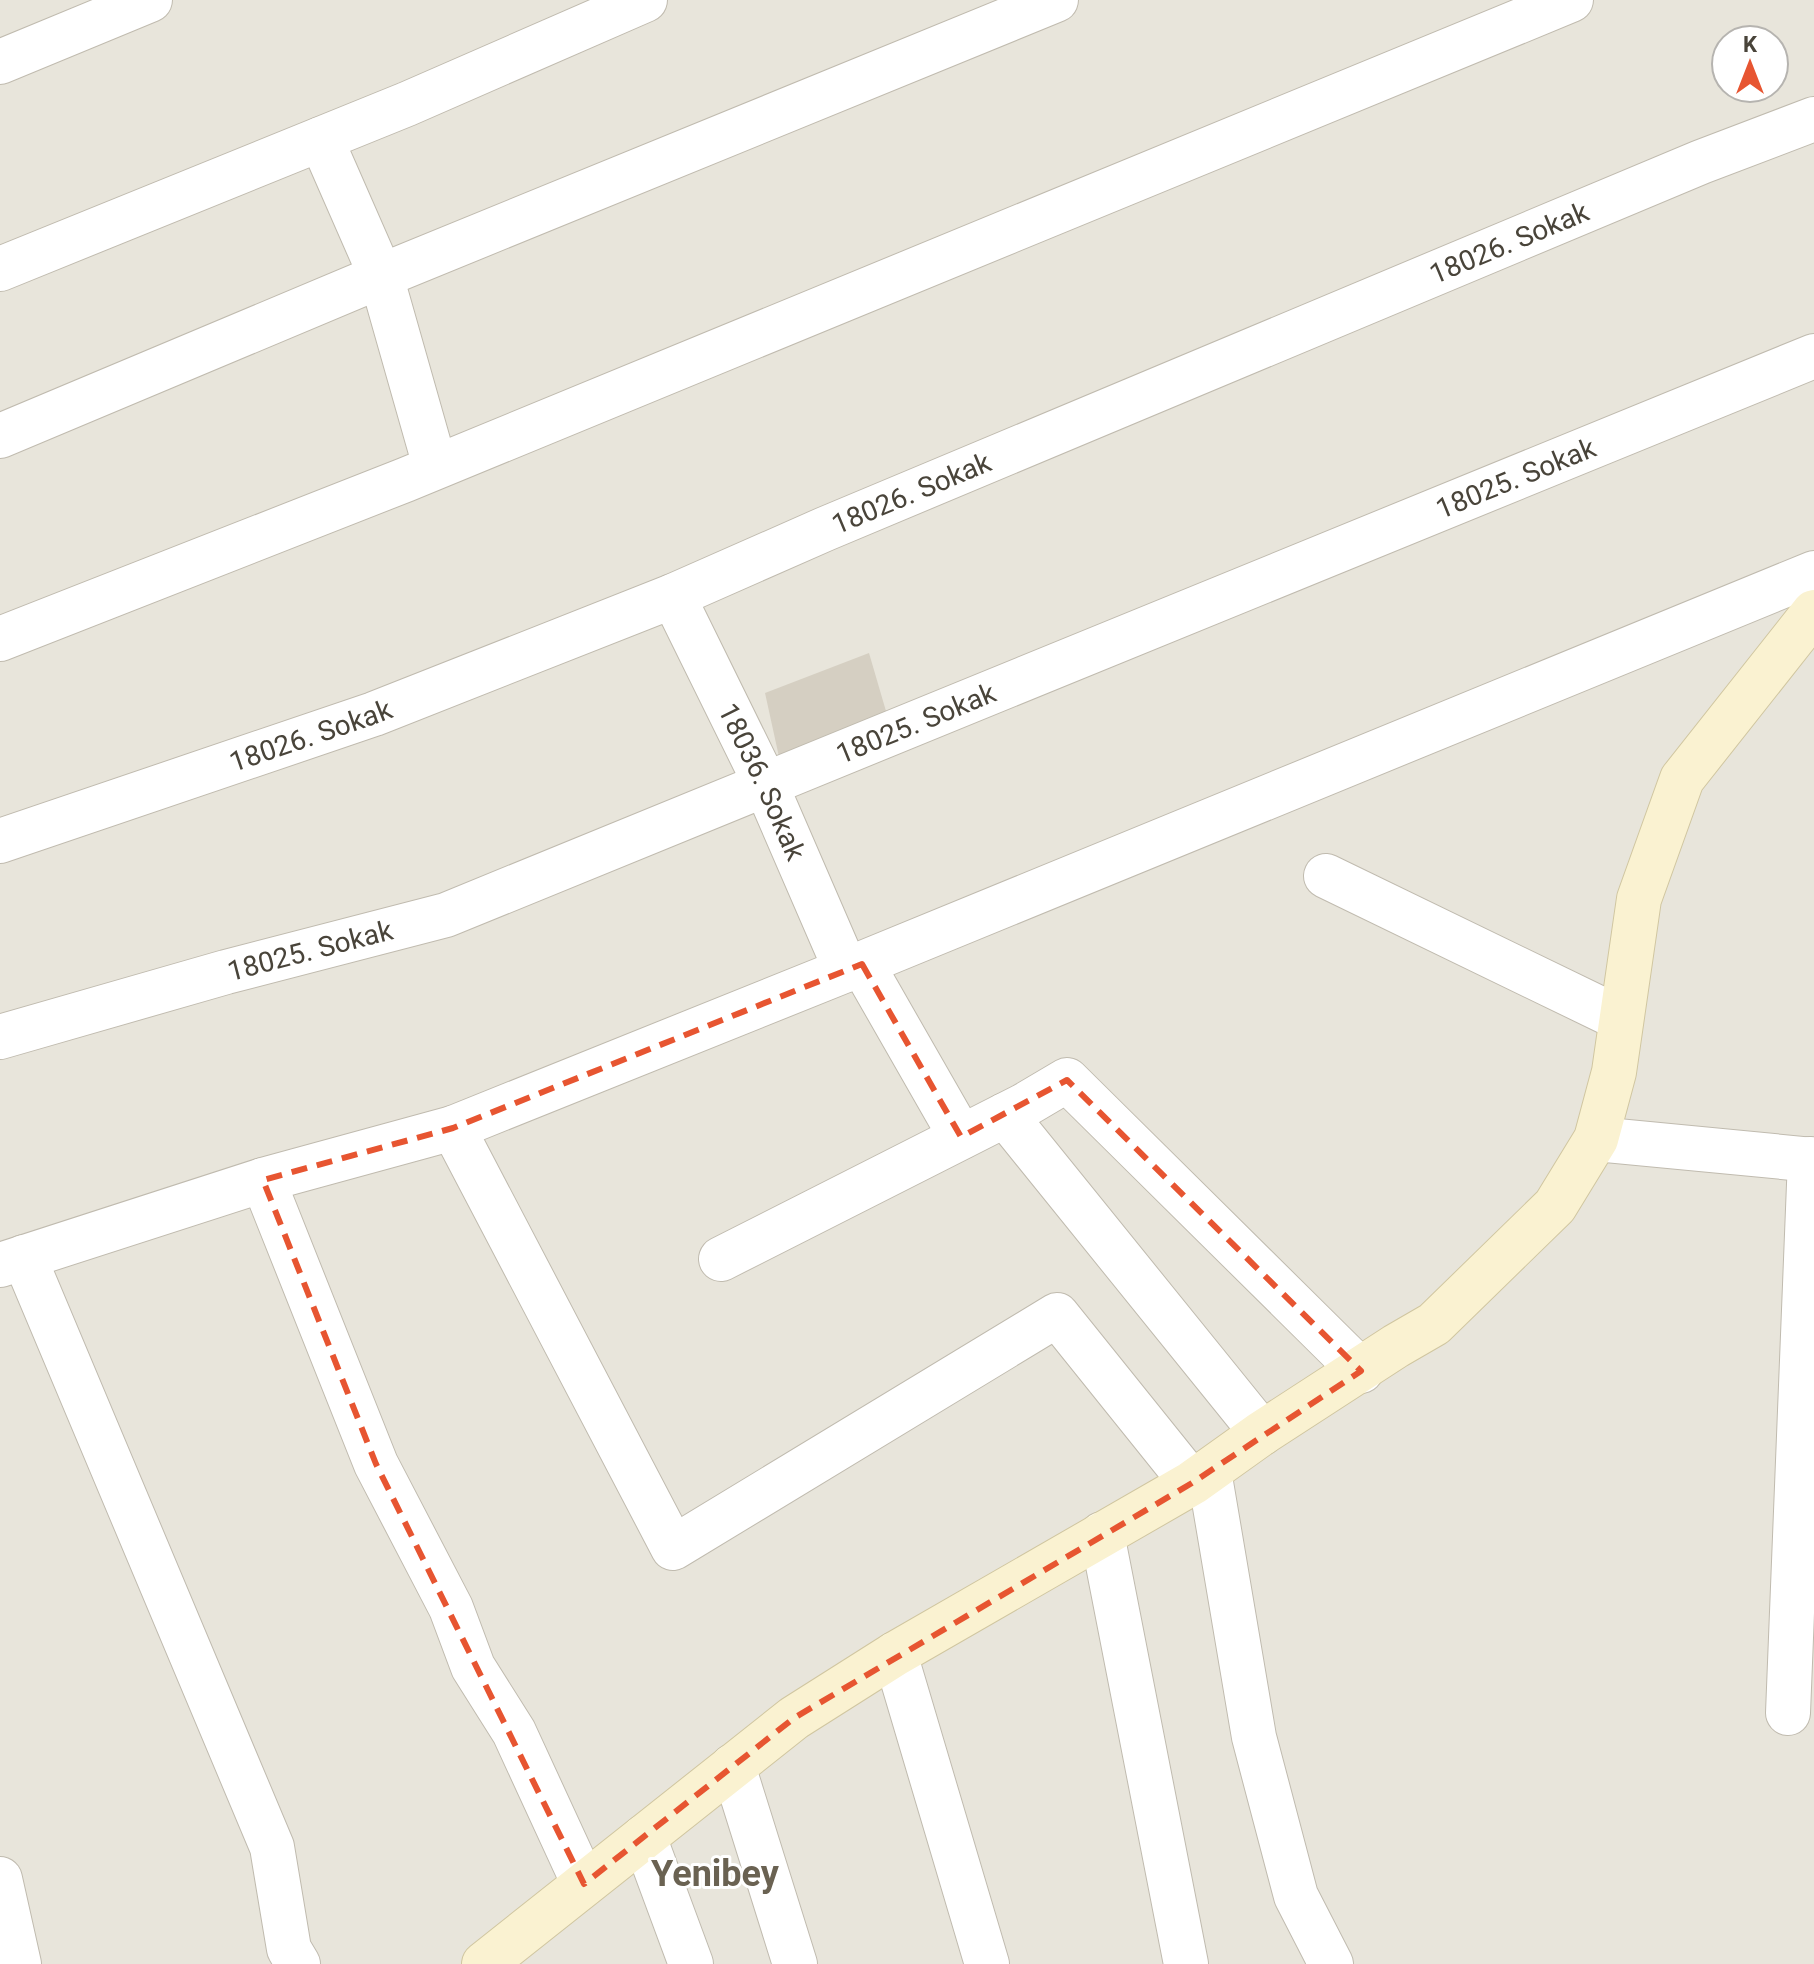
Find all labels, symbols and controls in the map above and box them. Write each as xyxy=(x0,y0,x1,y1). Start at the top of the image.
north arrow xyxy=(1710,24,1790,104)
text: K xyxy=(1743,32,1758,57)
street label: 18026. Sokak xyxy=(1424,194,1594,290)
street label: 18025. Sokak xyxy=(1431,430,1601,525)
street label: 18026. Sokak xyxy=(827,445,996,541)
street label: 18025. Sokak xyxy=(831,675,1001,770)
street label: 18026. Sokak xyxy=(225,692,397,778)
street label: 18036. Sokak xyxy=(712,698,813,866)
street label: 18025. Sokak xyxy=(224,913,397,987)
district label: Yenibey xyxy=(651,1853,780,1895)

